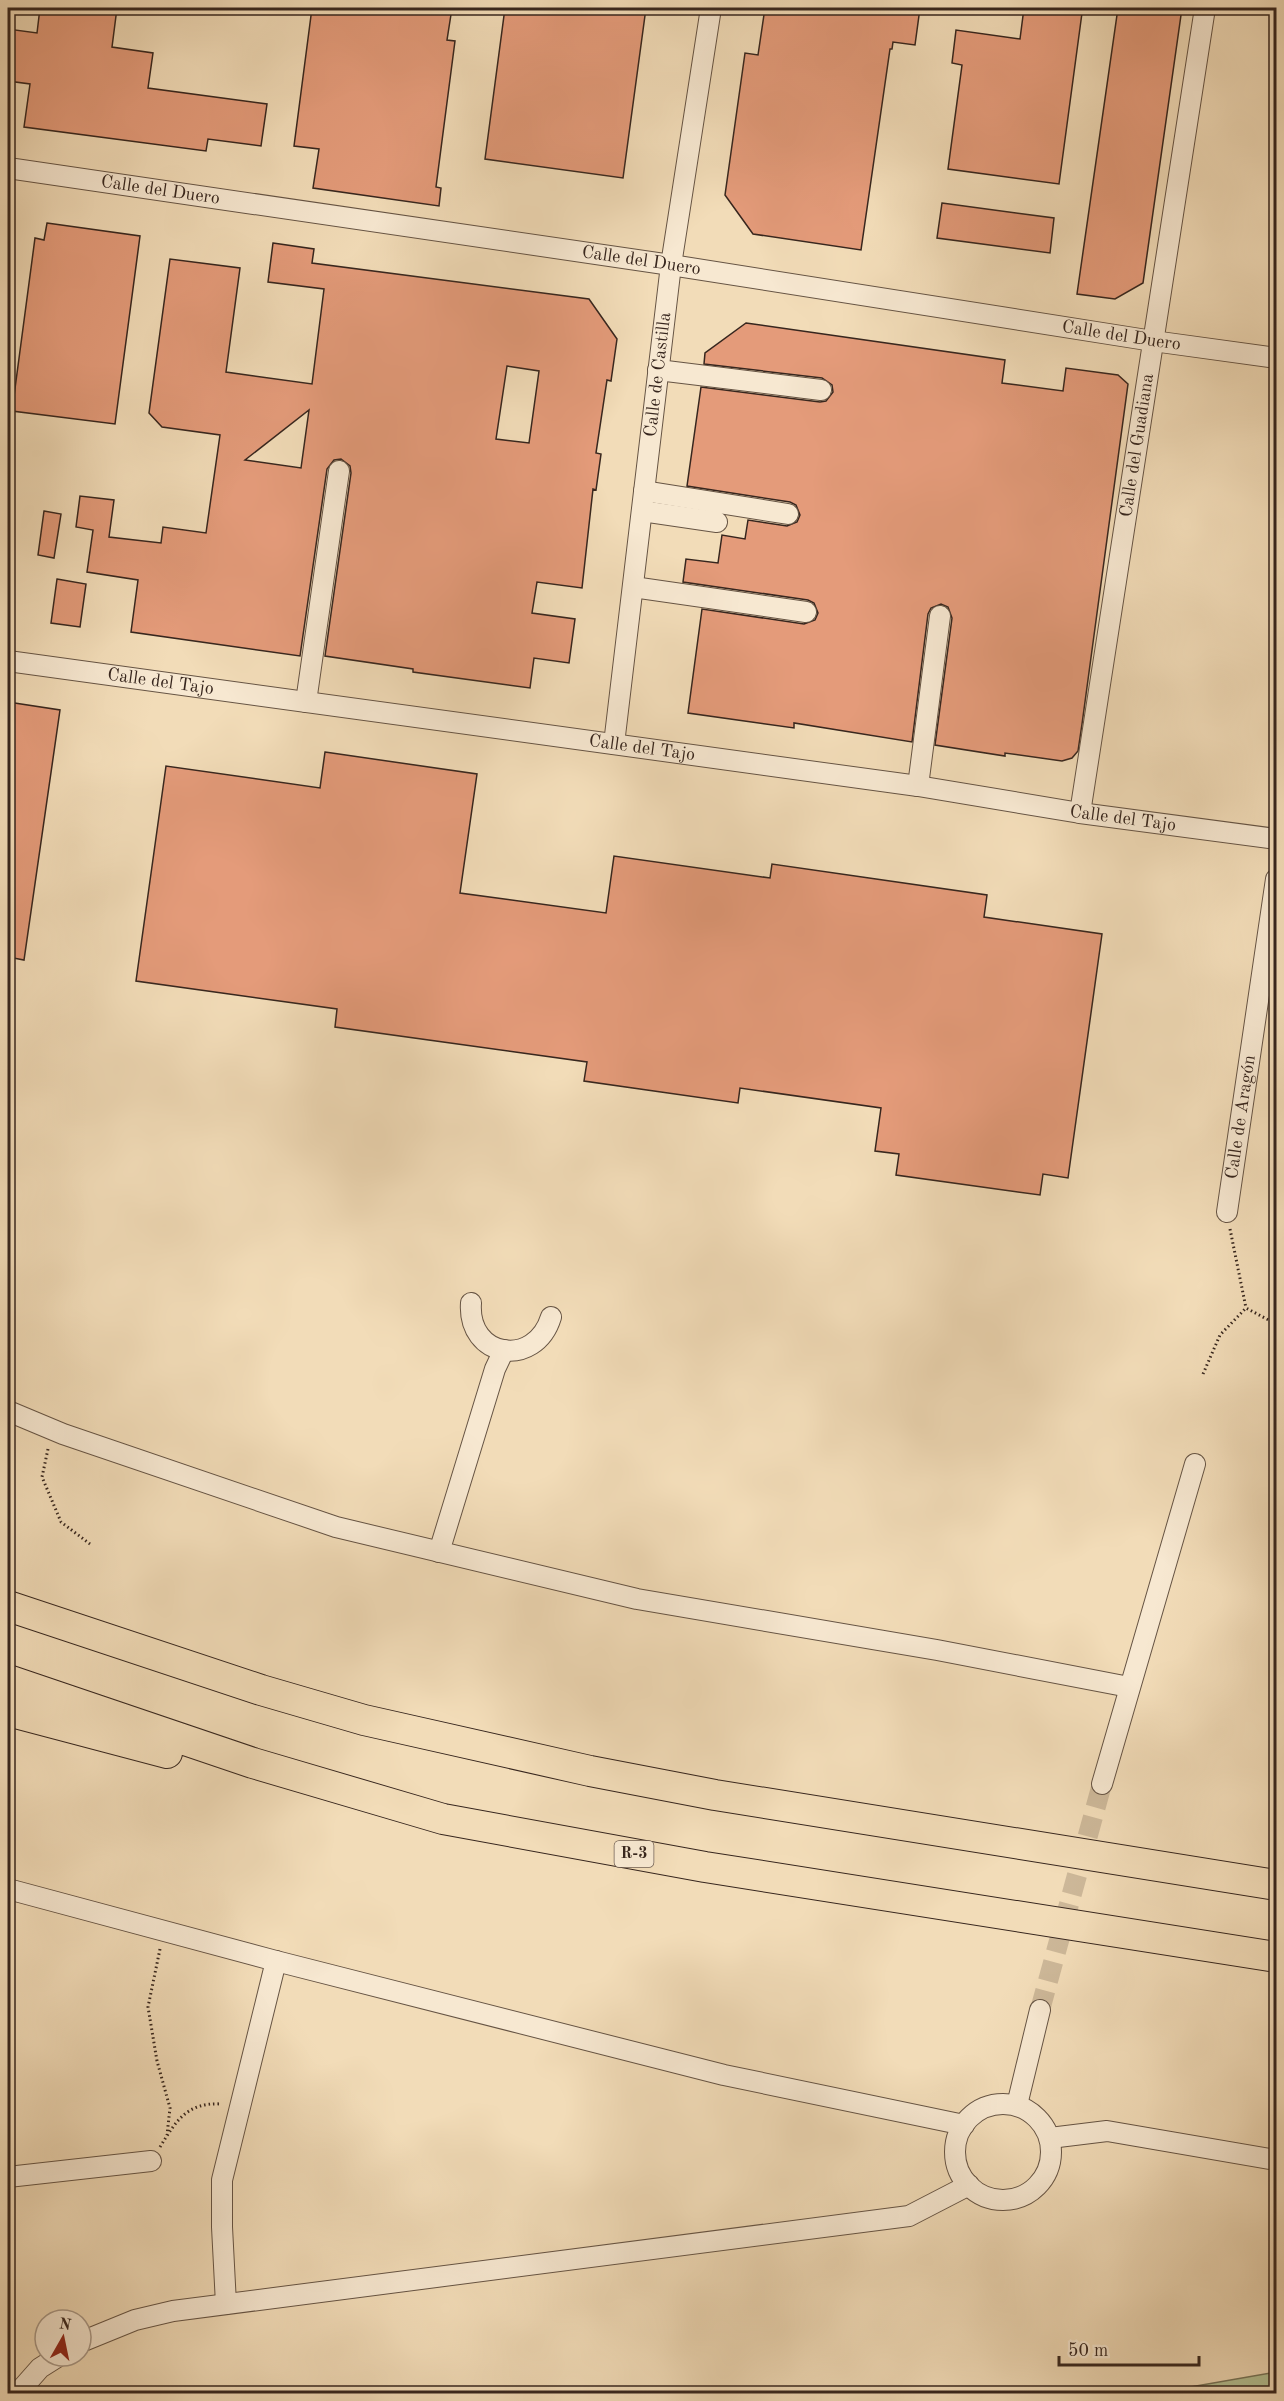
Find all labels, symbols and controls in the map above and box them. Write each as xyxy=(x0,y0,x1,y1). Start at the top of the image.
street label: Calle del Duero xyxy=(100,173,221,208)
street label: Calle del Duero xyxy=(581,243,702,279)
street label: Calle de Castilla xyxy=(642,311,674,438)
street label: Calle del Duero xyxy=(1061,318,1182,354)
street label: Calle del Guadiana xyxy=(1117,372,1157,518)
street label: Calle del Tajo xyxy=(106,666,215,698)
street label: Calle del Tajo xyxy=(588,732,696,764)
street label: Calle del Tajo xyxy=(1068,802,1177,835)
street label: Calle de Aragón xyxy=(1223,1053,1259,1180)
road number: R-3 xyxy=(614,1841,654,1867)
north arrow xyxy=(33,2308,93,2368)
text: N xyxy=(58,2316,73,2334)
scale bar xyxy=(1059,2329,1198,2367)
text: 50 m xyxy=(1068,2342,1108,2360)

